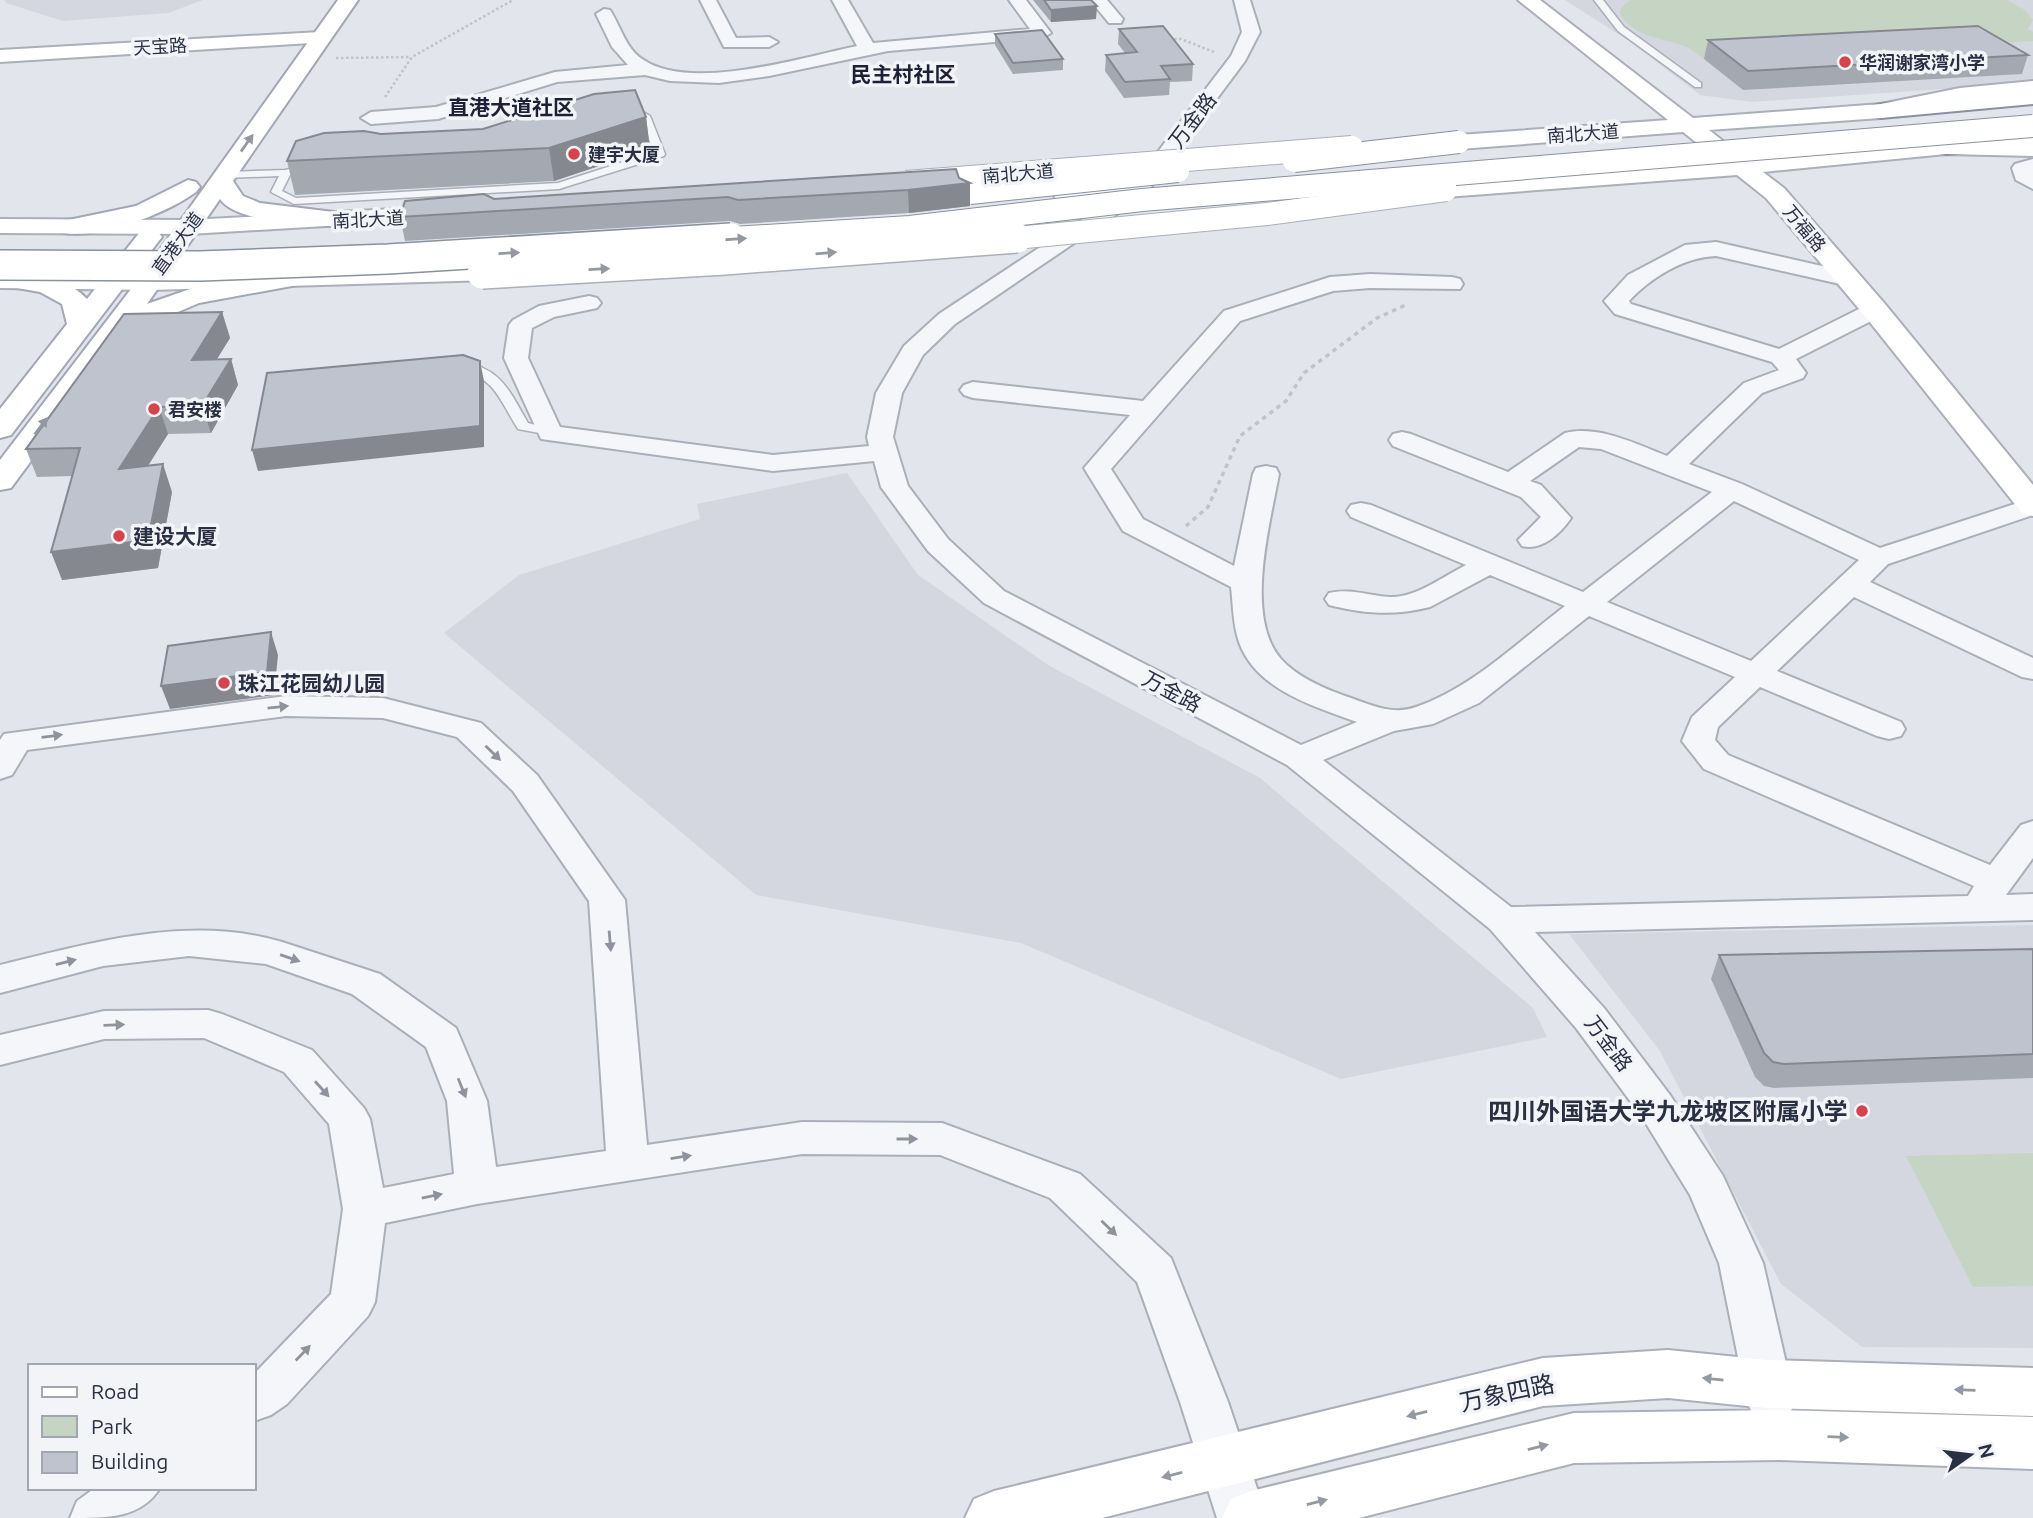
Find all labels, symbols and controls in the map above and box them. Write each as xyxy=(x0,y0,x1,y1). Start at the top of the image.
street label: 天宝路 xyxy=(133,35,187,57)
place label: 华润谢家湾小学 xyxy=(1859,52,1985,72)
marker: 华润谢家湾小学 xyxy=(1837,54,1853,70)
district label: 民主村社区 xyxy=(851,62,956,86)
street label: 万金路 xyxy=(1163,88,1221,152)
district label: 直港大道社区 xyxy=(448,95,574,119)
street label: 南北大道 xyxy=(1546,121,1620,145)
one-way arrow xyxy=(240,134,253,153)
place label: 建宇大厦 xyxy=(588,144,660,164)
marker: 建宇大厦 xyxy=(566,146,582,162)
street label: 南北大道 xyxy=(981,160,1055,186)
street label: 万福路 xyxy=(1780,201,1830,255)
street label: 南北大道 xyxy=(332,207,404,231)
street label: 直港大道 xyxy=(148,208,206,278)
one-way arrow xyxy=(725,233,747,244)
one-way arrow xyxy=(498,247,520,258)
one-way arrow xyxy=(816,247,838,258)
one-way arrow xyxy=(589,263,611,274)
place label: 君安楼 xyxy=(168,399,222,419)
marker: 君安楼 xyxy=(146,401,162,417)
one-way arrow xyxy=(34,418,49,436)
place label: 建设大厦 xyxy=(133,524,217,548)
marker: 建设大厦 xyxy=(111,528,127,544)
street label: 万金路 xyxy=(1139,666,1205,716)
place label: 珠江花园幼儿园 xyxy=(238,671,385,695)
marker: 珠江花园幼儿园 xyxy=(216,675,232,691)
one-way arrow xyxy=(267,701,289,712)
one-way arrow xyxy=(41,731,63,742)
one-way arrow xyxy=(484,744,501,760)
one-way arrow xyxy=(605,930,616,952)
one-way arrow xyxy=(280,953,301,964)
one-way arrow xyxy=(55,956,77,967)
street label: 万金路 xyxy=(1580,1011,1638,1075)
one-way arrow xyxy=(104,1020,126,1031)
one-way arrow xyxy=(456,1078,467,1099)
one-way arrow xyxy=(314,1080,329,1097)
place label: 四川外国语大学九龙坡区附属小学 xyxy=(1488,1098,1848,1125)
marker: 四川外国语大学九龙坡区附属小学 xyxy=(1854,1103,1870,1119)
one-way arrow xyxy=(896,1133,918,1145)
one-way arrow xyxy=(670,1151,692,1162)
one-way arrow xyxy=(421,1190,443,1201)
one-way arrow xyxy=(1100,1219,1117,1235)
one-way arrow xyxy=(295,1345,312,1362)
legend xyxy=(28,1364,256,1490)
street label: 万象四路 xyxy=(1457,1370,1557,1416)
one-way arrow xyxy=(1702,1373,1724,1384)
text: Road xyxy=(91,1379,139,1403)
one-way arrow xyxy=(1954,1384,1976,1396)
one-way arrow xyxy=(1405,1409,1427,1420)
text: Park xyxy=(91,1414,133,1438)
north arrow xyxy=(1935,1420,2005,1490)
one-way arrow xyxy=(1827,1431,1849,1443)
one-way arrow xyxy=(1527,1441,1549,1452)
text: N xyxy=(1974,1441,1999,1460)
text: Building xyxy=(91,1449,168,1473)
one-way arrow xyxy=(1161,1470,1183,1481)
one-way arrow xyxy=(1306,1496,1328,1507)

